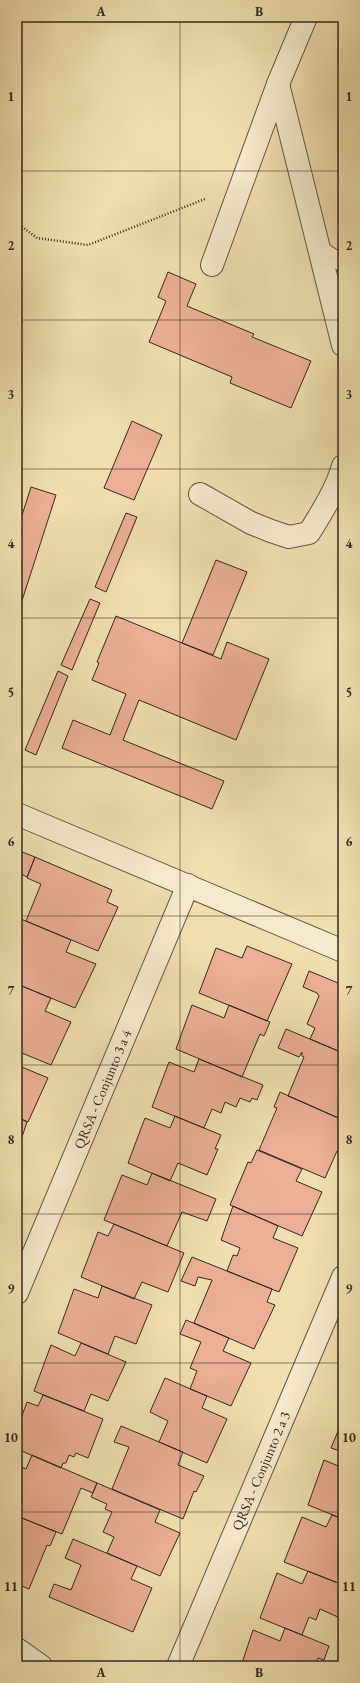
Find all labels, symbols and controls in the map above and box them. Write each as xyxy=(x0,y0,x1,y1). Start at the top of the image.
text: A xyxy=(95,3,106,20)
text: B xyxy=(255,3,263,20)
text: 1 xyxy=(8,88,15,105)
text: 1 xyxy=(346,88,353,105)
text: 2 xyxy=(8,237,15,254)
text: 2 xyxy=(346,237,353,254)
text: 3 xyxy=(8,386,15,403)
text: 3 xyxy=(346,386,353,403)
text: 4 xyxy=(8,535,15,552)
text: 4 xyxy=(346,535,353,552)
text: 5 xyxy=(8,684,14,701)
text: 5 xyxy=(346,684,352,701)
text: 6 xyxy=(8,833,15,850)
text: 6 xyxy=(346,833,353,850)
text: 7 xyxy=(8,982,15,999)
text: 7 xyxy=(346,982,353,999)
street label: QRSA - Conjunto 3 a 4 xyxy=(69,1027,135,1151)
text: 8 xyxy=(8,1131,15,1148)
text: 8 xyxy=(346,1131,353,1148)
text: 9 xyxy=(8,1280,15,1297)
text: 9 xyxy=(346,1280,353,1297)
street label: QRSA - Conjunto 2 a 3 xyxy=(228,1408,294,1533)
text: 10 xyxy=(4,1429,18,1446)
text: 10 xyxy=(342,1429,356,1446)
text: 11 xyxy=(4,1578,18,1595)
text: 11 xyxy=(342,1578,356,1595)
text: A xyxy=(95,1664,106,1681)
text: B xyxy=(255,1664,263,1681)

